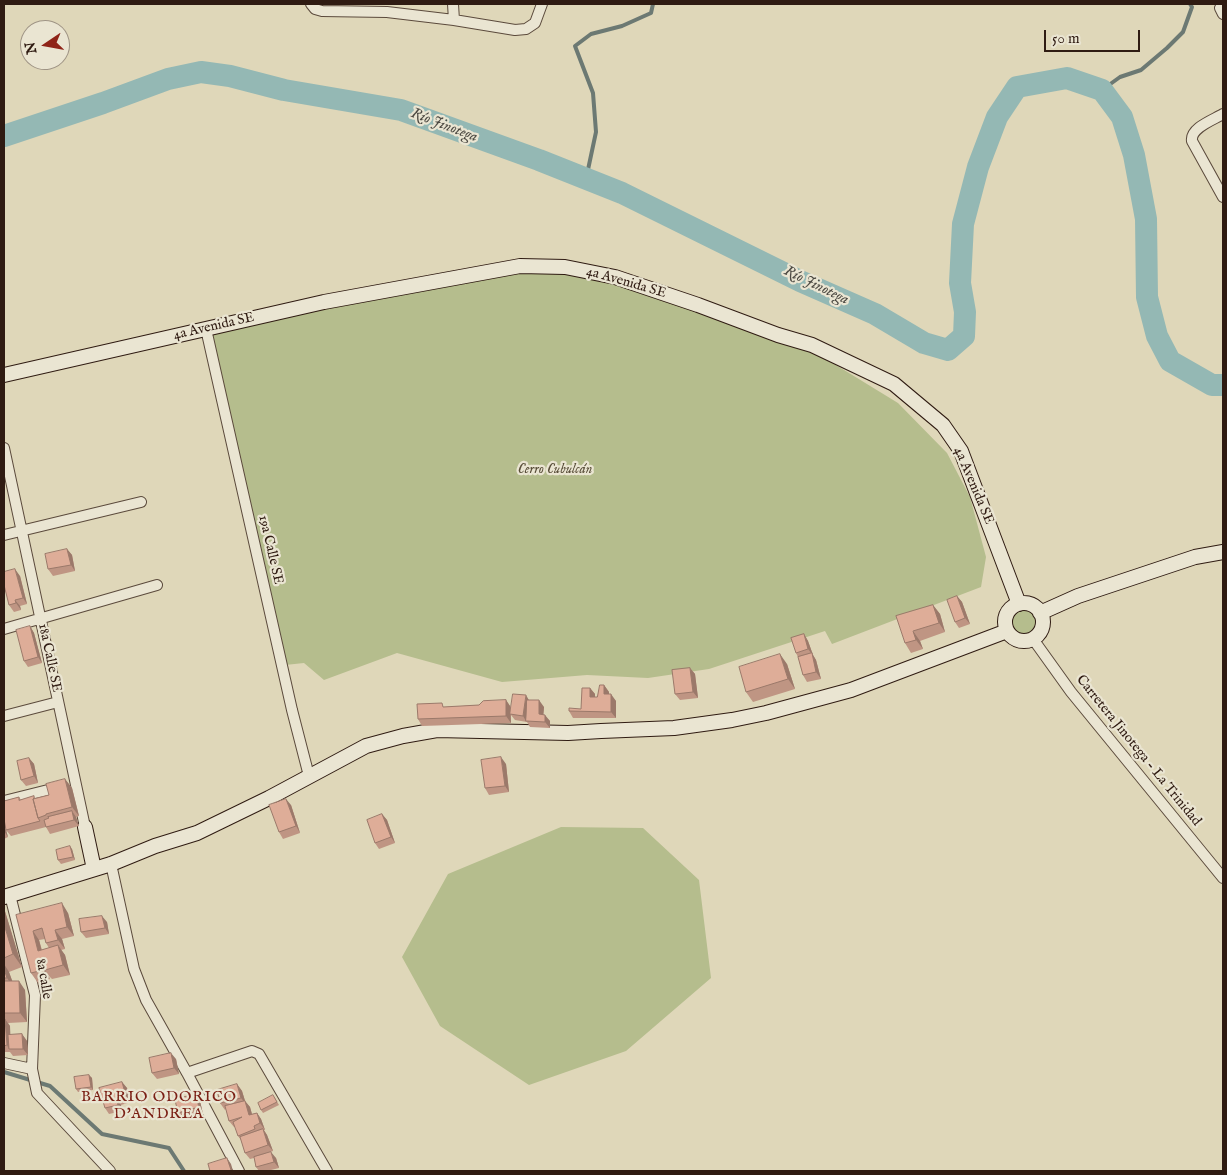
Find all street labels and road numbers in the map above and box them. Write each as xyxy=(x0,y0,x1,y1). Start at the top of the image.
street label: 4a Avenida SE xyxy=(584,264,668,302)
street label: 4a Avenida SE xyxy=(172,310,256,344)
street label: 4a Avenida SE xyxy=(949,445,997,527)
street label: 19a Calle SE xyxy=(254,514,286,586)
street label: 18a Calle SE xyxy=(34,622,64,694)
street label: Carretera Jinotega - La Trinidad xyxy=(1072,672,1204,830)
street label: 8a calle xyxy=(31,958,55,1000)

